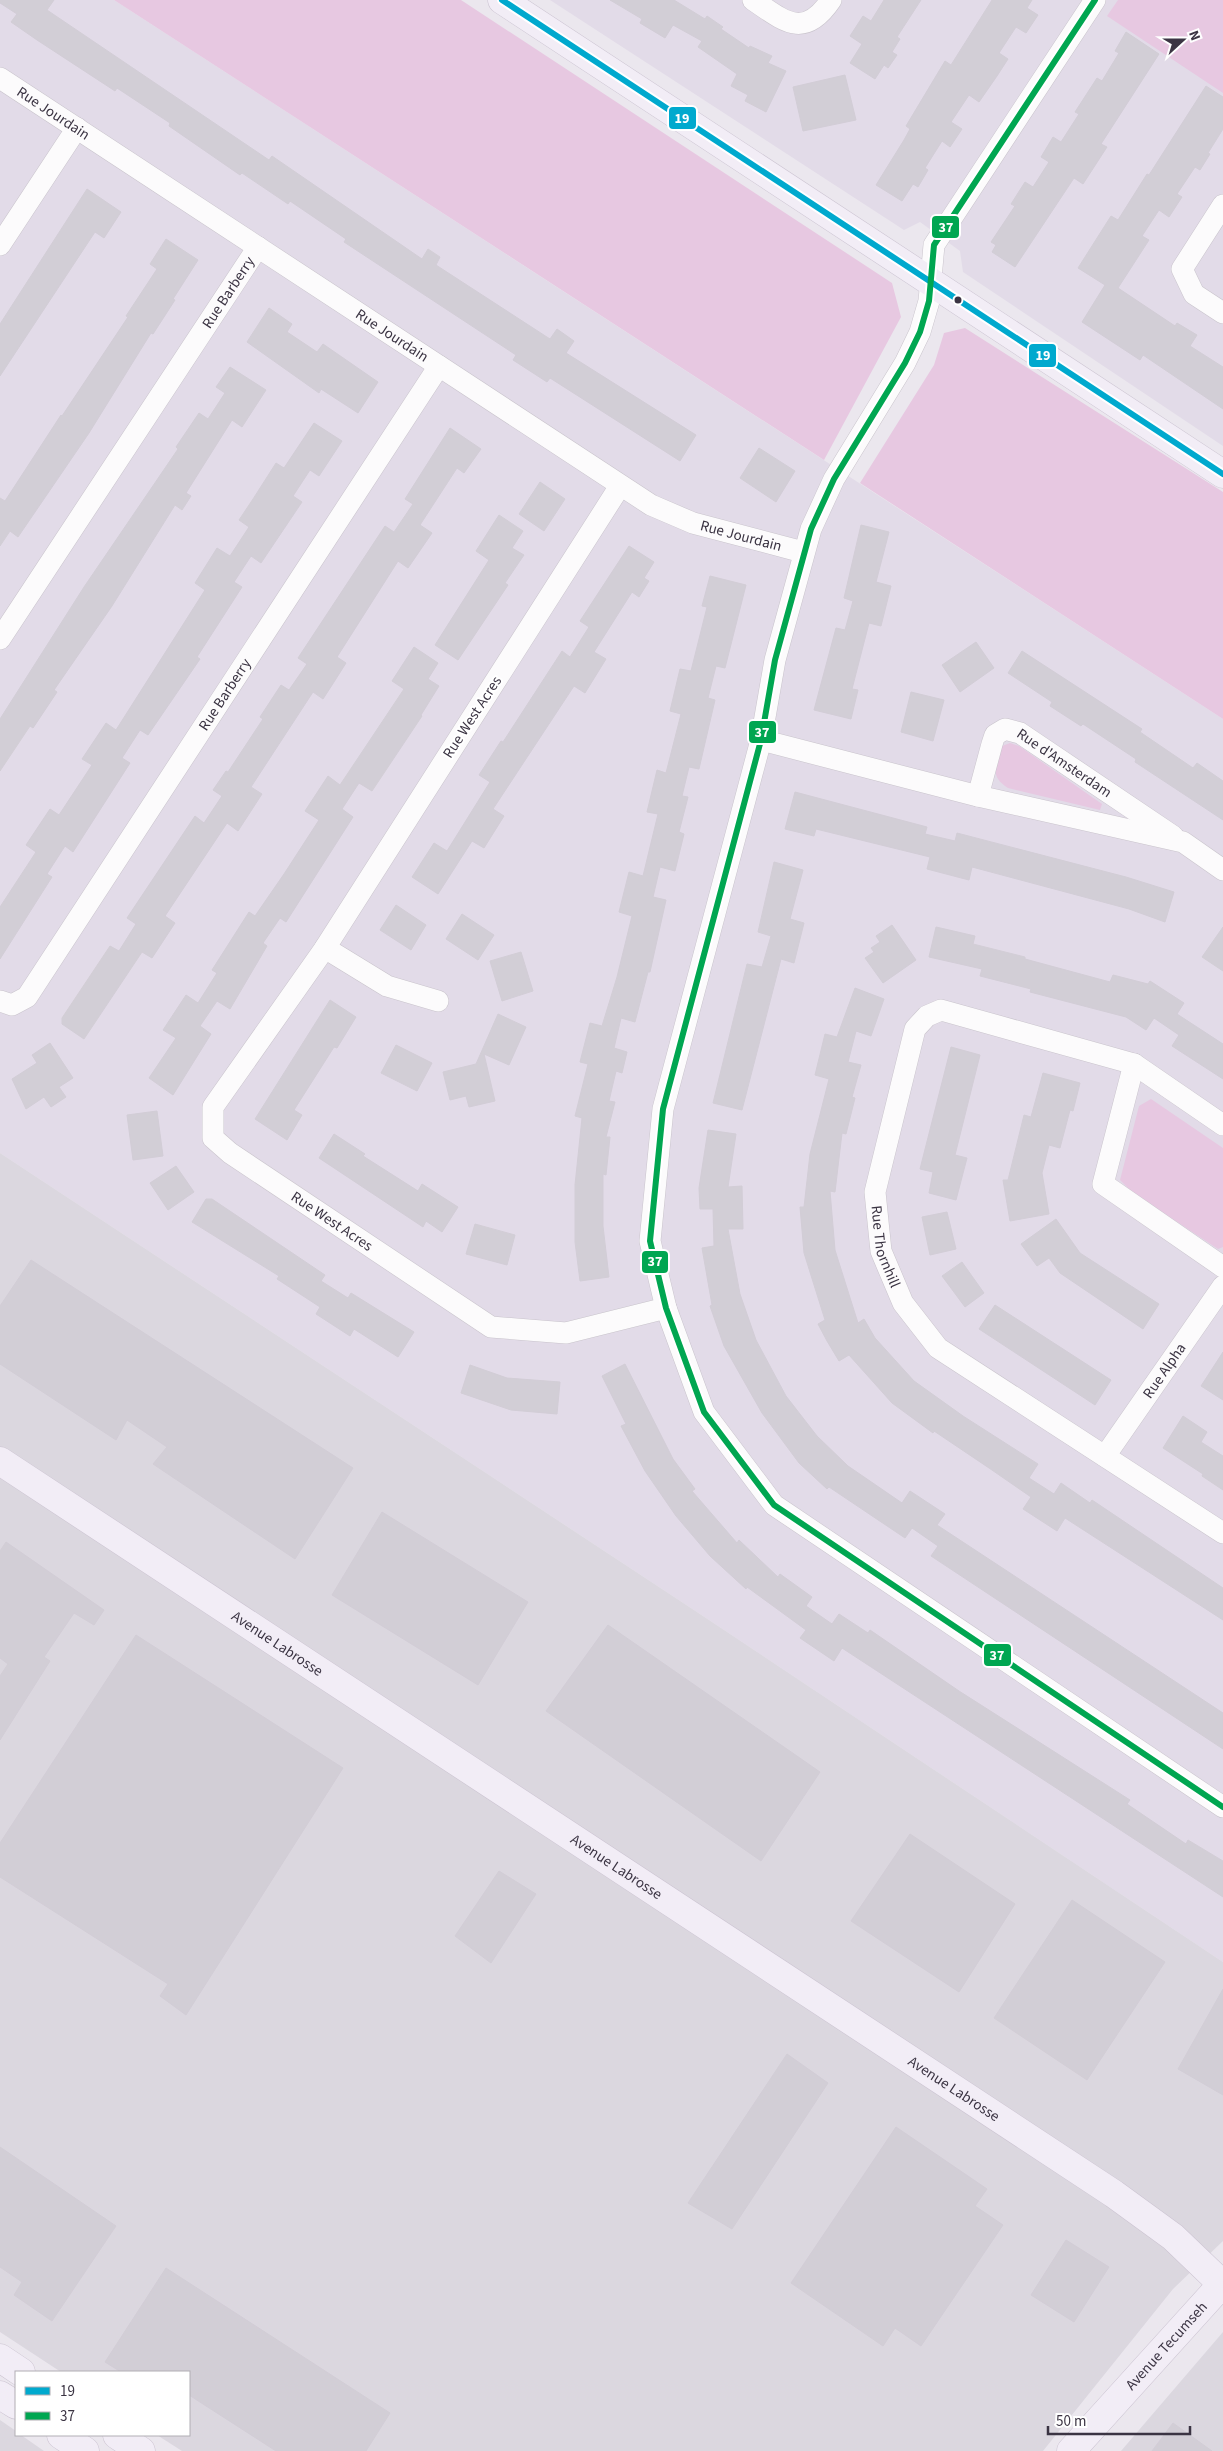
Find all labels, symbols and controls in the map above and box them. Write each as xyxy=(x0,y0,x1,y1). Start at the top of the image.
north arrow xyxy=(1158,15,1208,65)
text: N xyxy=(1183,28,1205,44)
street label: Rue Jourdain xyxy=(13,82,94,145)
line badge: 19 xyxy=(668,106,697,130)
text: 19 xyxy=(675,109,689,129)
line badge: 37 xyxy=(931,215,960,239)
text: 37 xyxy=(939,218,953,238)
street label: Rue Barberry xyxy=(197,252,260,333)
unlabelled marker xyxy=(953,295,963,305)
street label: Rue Jourdain xyxy=(351,304,433,367)
line badge: 19 xyxy=(1028,343,1057,368)
text: 19 xyxy=(1036,346,1050,366)
street label: Rue Jourdain xyxy=(698,515,784,557)
street label: Rue Barberry xyxy=(194,654,256,735)
street label: Rue West Acres xyxy=(438,672,507,762)
line badge: 37 xyxy=(748,720,777,744)
text: 37 xyxy=(755,723,769,743)
street label: Rue d'Amsterdam xyxy=(1012,724,1116,803)
street label: Rue West Acres xyxy=(287,1187,377,1256)
street label: Rue Thornhill xyxy=(865,1205,905,1291)
line badge: 37 xyxy=(641,1250,669,1274)
text: 37 xyxy=(648,1252,662,1272)
street label: Rue Alpha xyxy=(1138,1339,1191,1403)
street label: Avenue Labrosse xyxy=(227,1606,327,1682)
line badge: 37 xyxy=(983,1643,1012,1667)
text: 37 xyxy=(990,1646,1004,1666)
street label: Avenue Labrosse xyxy=(566,1829,666,1905)
street label: Avenue Labrosse xyxy=(904,2051,1004,2127)
street label: Avenue Tecumseh xyxy=(1121,2297,1212,2395)
legend xyxy=(15,2371,190,2436)
text: 19 xyxy=(60,2381,75,2402)
scale bar xyxy=(1048,2404,1190,2436)
text: 37 xyxy=(60,2406,75,2427)
text: 50 m xyxy=(1056,2411,1086,2432)

